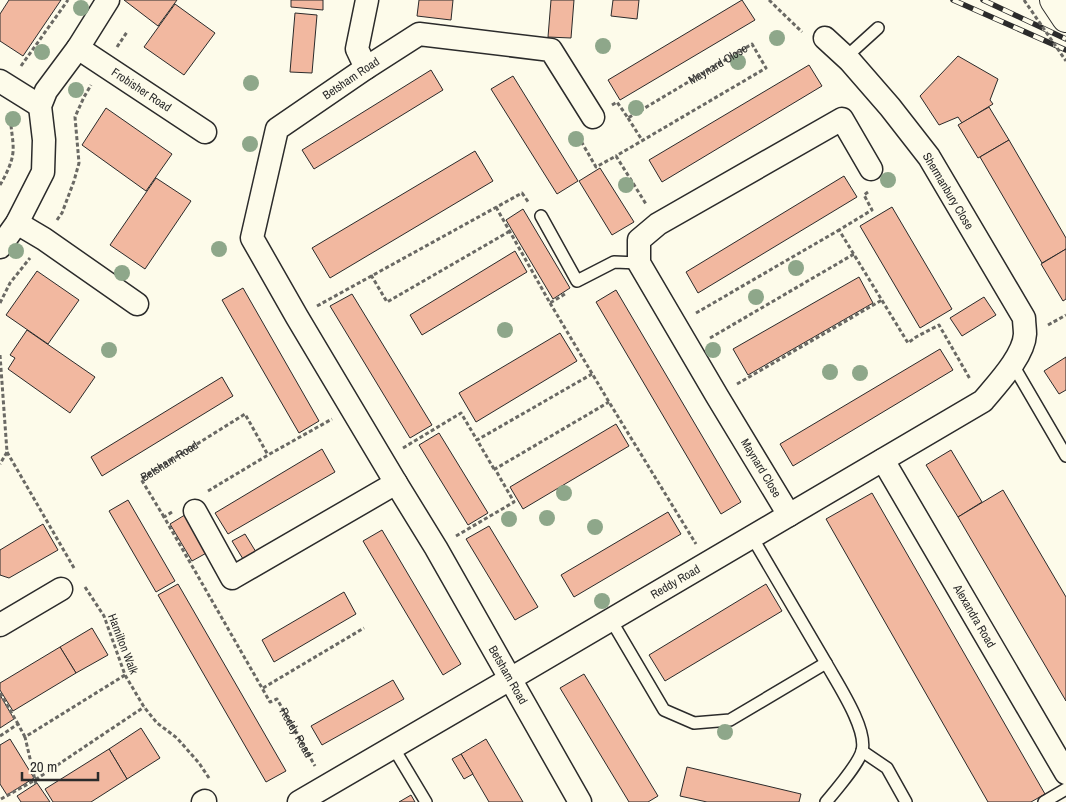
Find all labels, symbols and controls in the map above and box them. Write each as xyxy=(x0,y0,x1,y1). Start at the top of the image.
street label: Maynard Close xyxy=(685,40,751,88)
street label: Betsham Road xyxy=(320,54,382,103)
street label: Frobisher Road xyxy=(108,64,174,115)
street label: Shermanbury Close xyxy=(919,150,977,232)
street label: Maynard Close xyxy=(737,436,785,500)
street label: Betsham Road xyxy=(138,437,201,485)
street label: Reddy Road xyxy=(648,561,703,603)
street label: Alexandra Road xyxy=(949,581,999,651)
street label: Hamilton Walk xyxy=(104,611,142,677)
street label: Betsham Road xyxy=(485,643,531,707)
street label: Reddy Road xyxy=(276,705,317,760)
scale bar xyxy=(22,750,99,782)
text: 20 m xyxy=(30,756,57,777)

